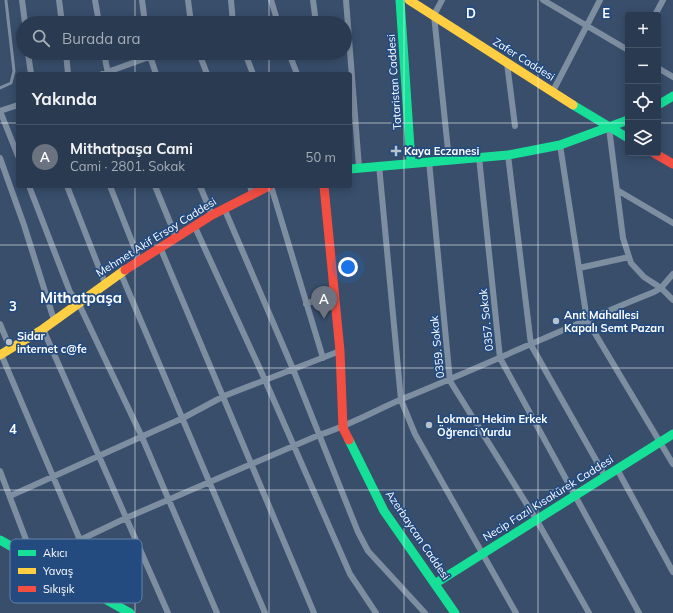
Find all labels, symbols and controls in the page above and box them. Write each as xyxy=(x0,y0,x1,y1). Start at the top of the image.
text: D xyxy=(466,5,476,21)
text: E xyxy=(602,5,610,21)
map controls xyxy=(625,12,661,156)
button: + xyxy=(625,12,661,48)
search box xyxy=(16,16,352,60)
icon: search xyxy=(30,27,52,49)
text: Burada ara xyxy=(62,29,141,48)
street label: Tataristan Caddesi xyxy=(384,34,404,130)
street label: Zafer Caddesi xyxy=(490,34,558,84)
button: − xyxy=(625,48,661,84)
button: locate xyxy=(625,84,661,120)
text: Yakında xyxy=(32,88,97,109)
button: layers xyxy=(625,120,661,156)
text: Mithatpaşa Cami xyxy=(70,139,193,158)
place label: Kaya Eczanesi xyxy=(404,144,480,158)
marker: Kaya Eczanesi xyxy=(391,146,401,156)
text: A xyxy=(40,149,50,165)
text: 50 m xyxy=(306,149,336,165)
text: Cami · 2801. Sokak xyxy=(70,158,185,174)
street label: Mehmet Akif Ersoy Caddesi xyxy=(93,194,219,280)
your location xyxy=(338,257,358,277)
pin: A xyxy=(311,286,337,319)
district label: Mithatpaşa xyxy=(40,288,122,307)
street label: 0357. Sokak xyxy=(476,288,496,352)
text: 3 xyxy=(9,298,17,314)
place label: Anıt Mahallesi Kapalı Semt Pazarı xyxy=(564,308,665,335)
street label: 0359. Sokak xyxy=(427,315,447,379)
marker: Anıt Mahallesi Kapalı Semt Pazarı xyxy=(551,316,561,326)
place label: Sidar internet c@fe xyxy=(17,329,87,356)
marker: Sidar internet c@fe xyxy=(4,337,14,347)
place label: Lokman Hekim Erkek Öğrenci Yurdu xyxy=(437,412,548,439)
marker: Lokman Hekim Erkek Öğrenci Yurdu xyxy=(424,420,434,430)
text: 4 xyxy=(9,421,17,437)
street label: Necip Fazıl Kısakürek Caddesi xyxy=(480,452,616,544)
street label: Azerbaycan Caddesi xyxy=(383,488,453,582)
legend xyxy=(10,539,142,603)
text: Akıcı xyxy=(43,546,67,560)
text: Yavaş xyxy=(42,564,73,578)
text: Sıkışık xyxy=(43,582,75,596)

